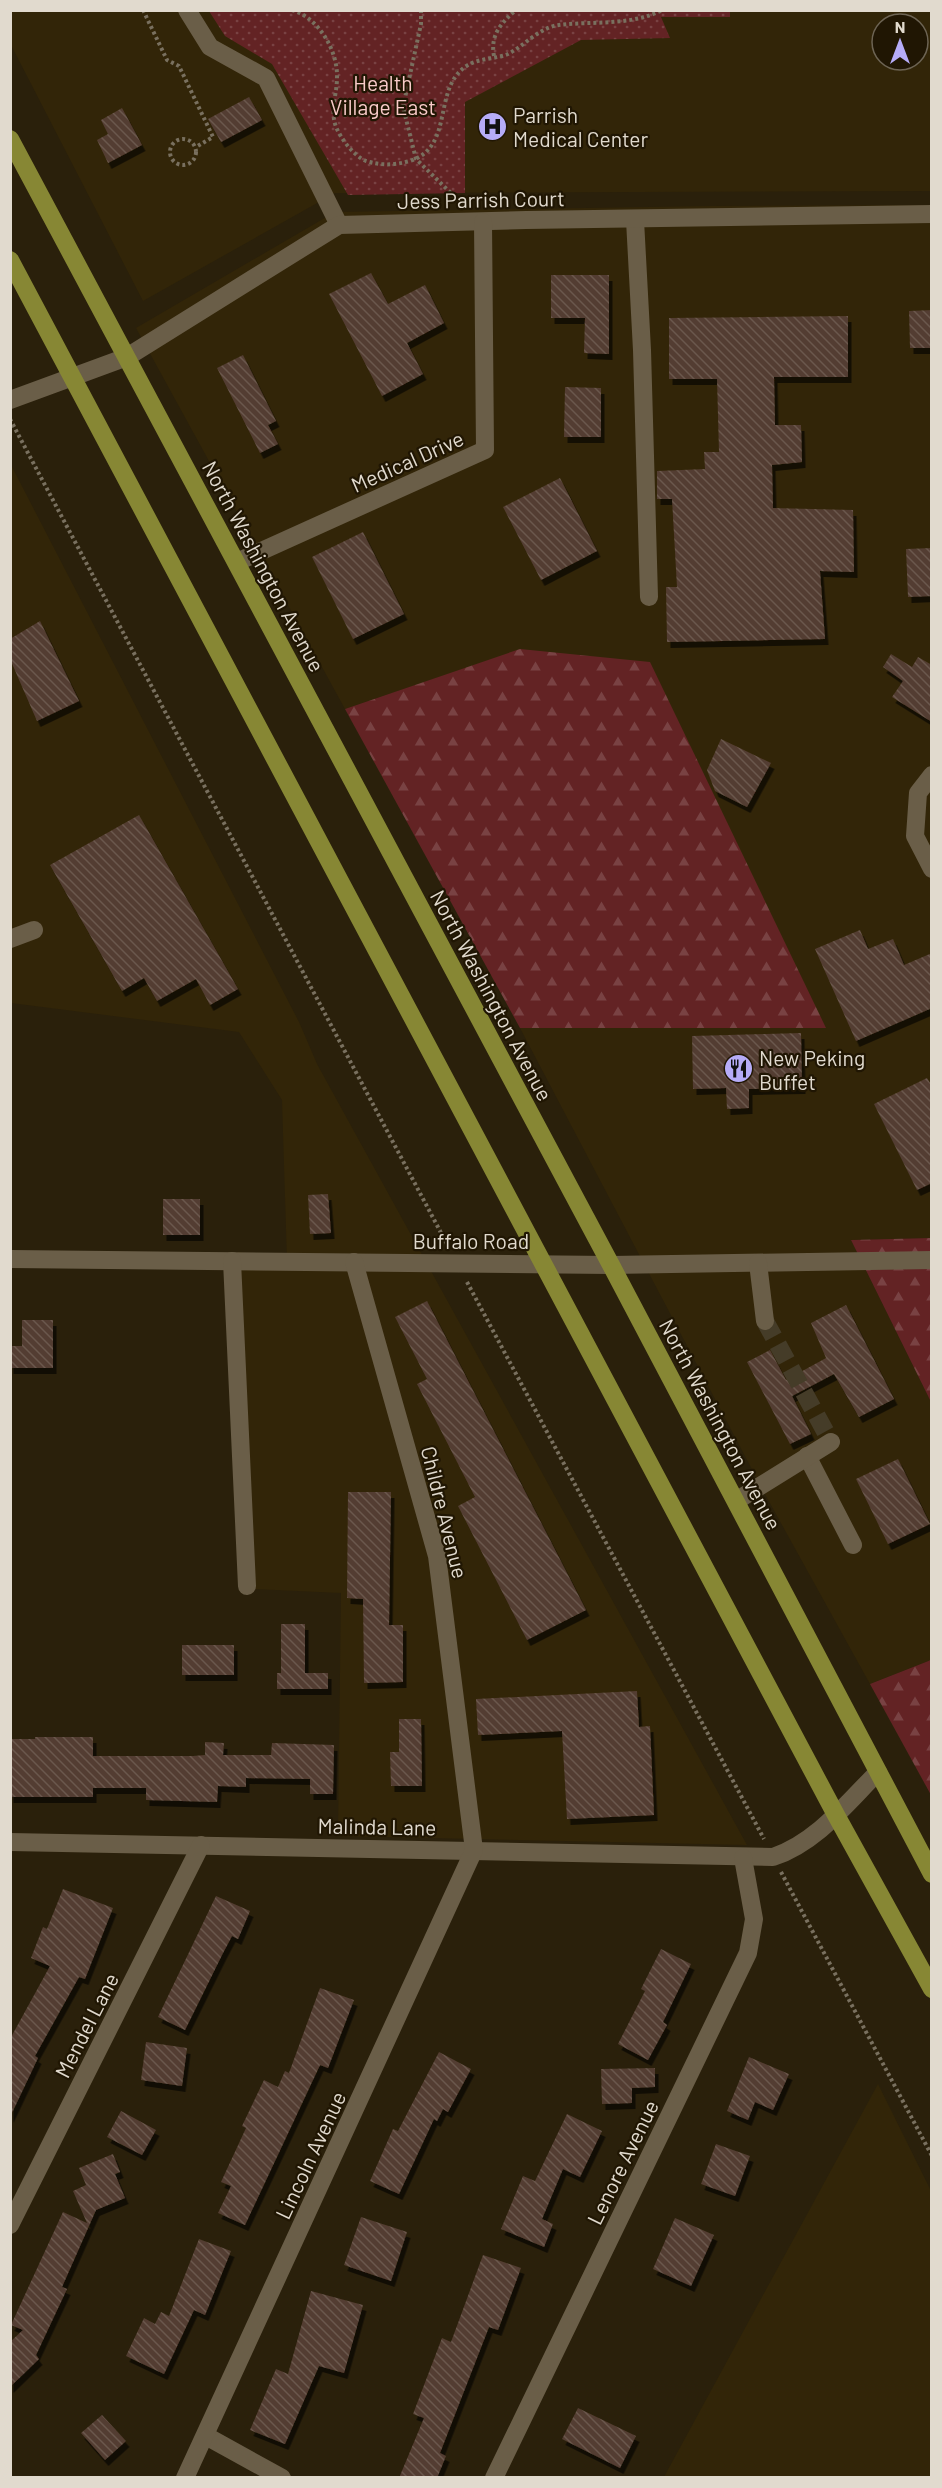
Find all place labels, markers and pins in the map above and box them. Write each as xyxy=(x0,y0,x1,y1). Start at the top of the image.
place label: Parrish Medical Center xyxy=(513,102,648,151)
hospital icon: Parrish Medical Center xyxy=(476,110,508,142)
place label: New Peking Buffet xyxy=(759,1045,865,1094)
restaurant icon: New Peking Buffet xyxy=(722,1053,754,1085)

